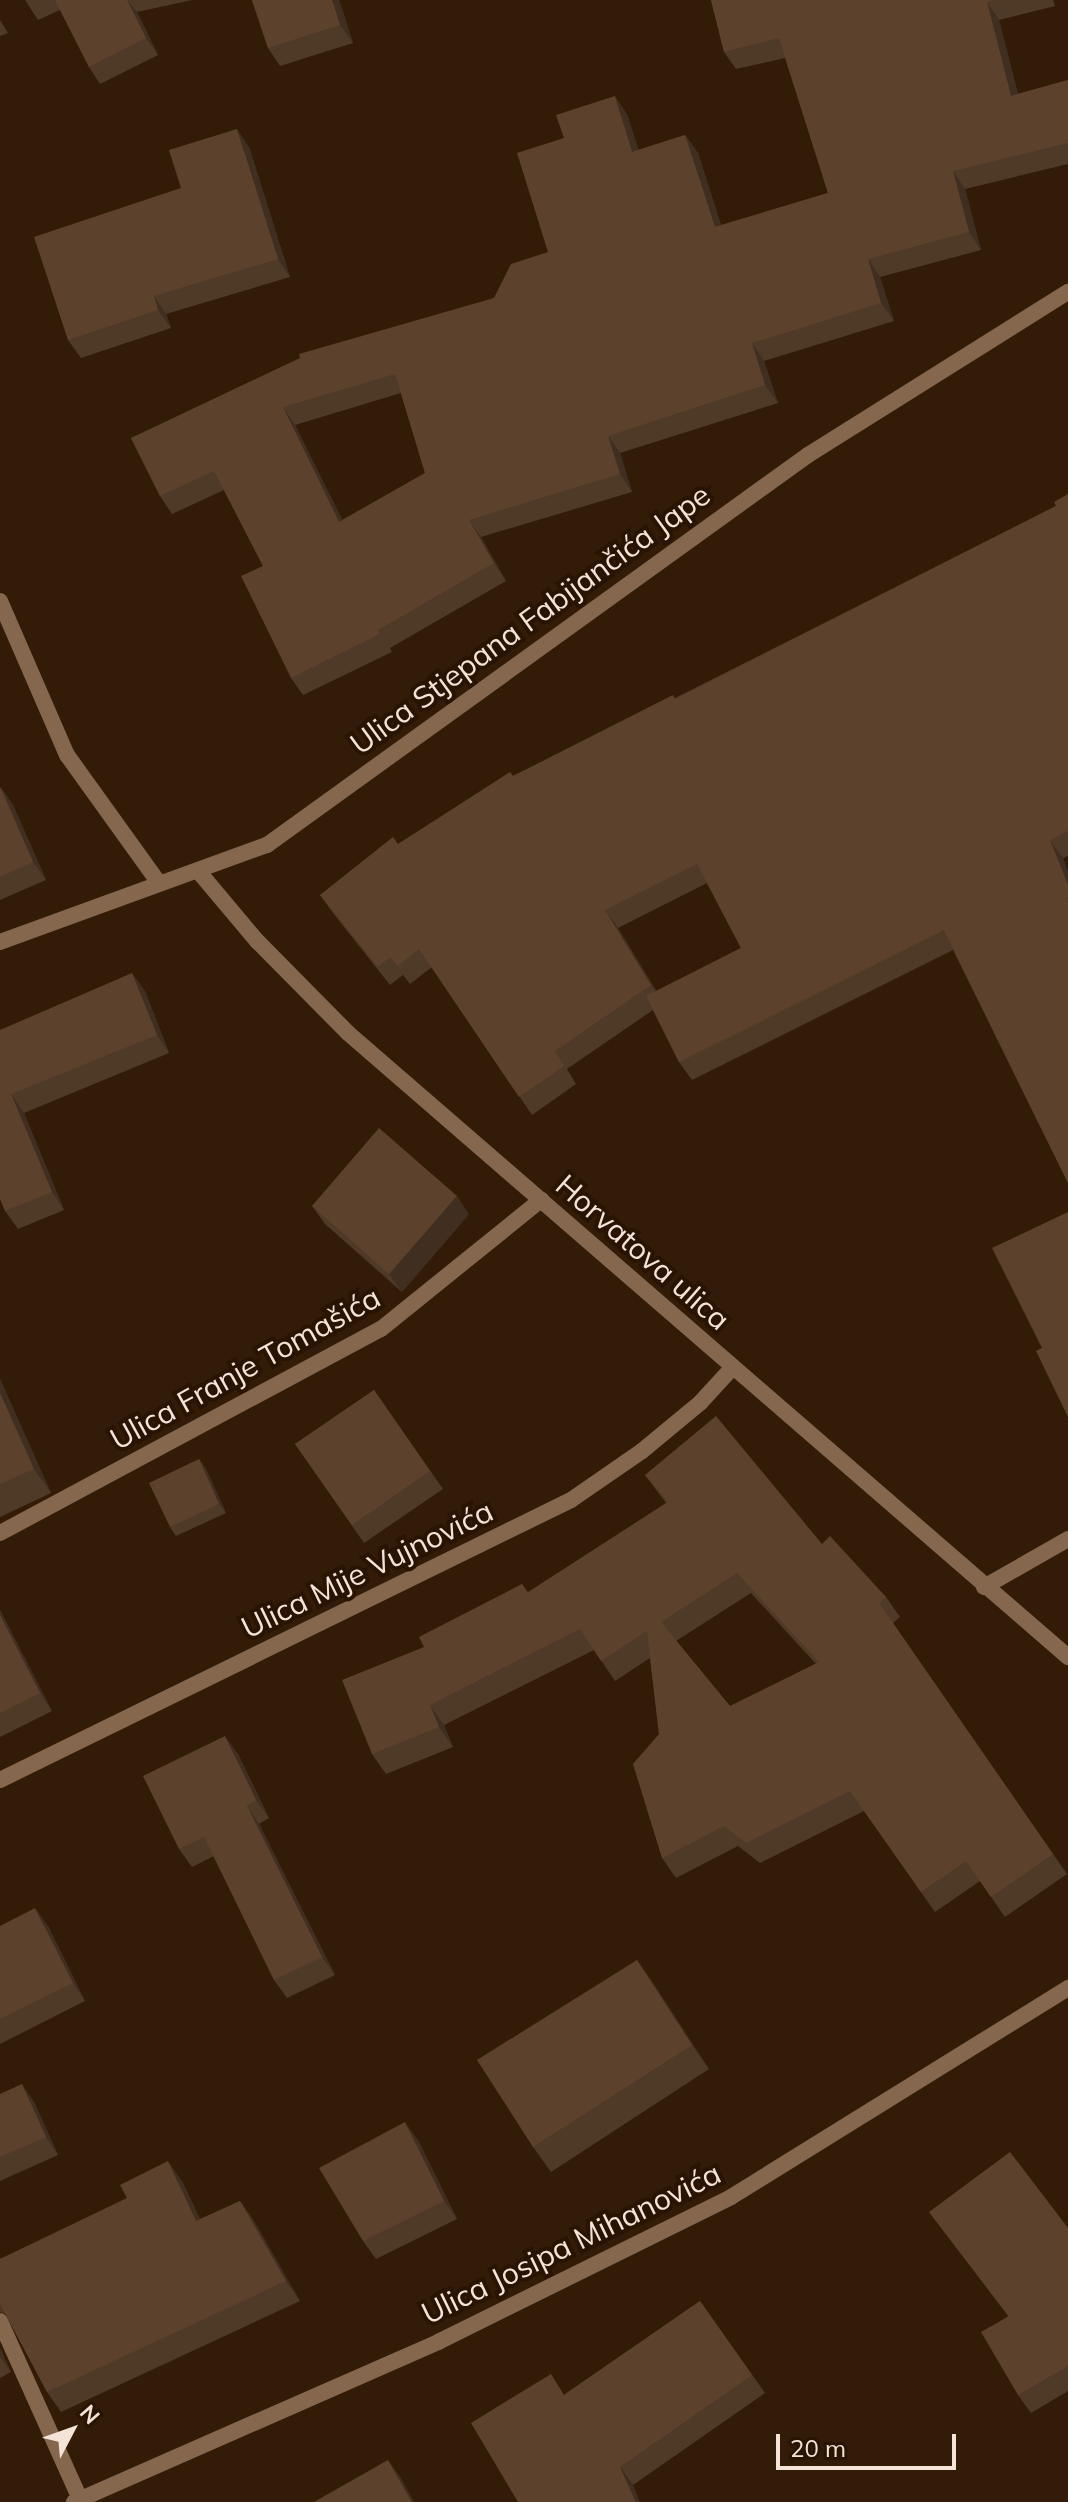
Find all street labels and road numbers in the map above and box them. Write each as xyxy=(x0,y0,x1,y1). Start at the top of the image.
street label: Ulica Stjepana Fabijančića Jape xyxy=(343,476,717,762)
street label: Horvatova ulica xyxy=(549,1167,737,1337)
street label: Ulica Franje Tomašića xyxy=(104,1279,386,1457)
street label: Ulica Mije Vujnovića xyxy=(235,1493,499,1645)
street label: Ulica Josipa Mihanovića xyxy=(416,2155,726,2331)

